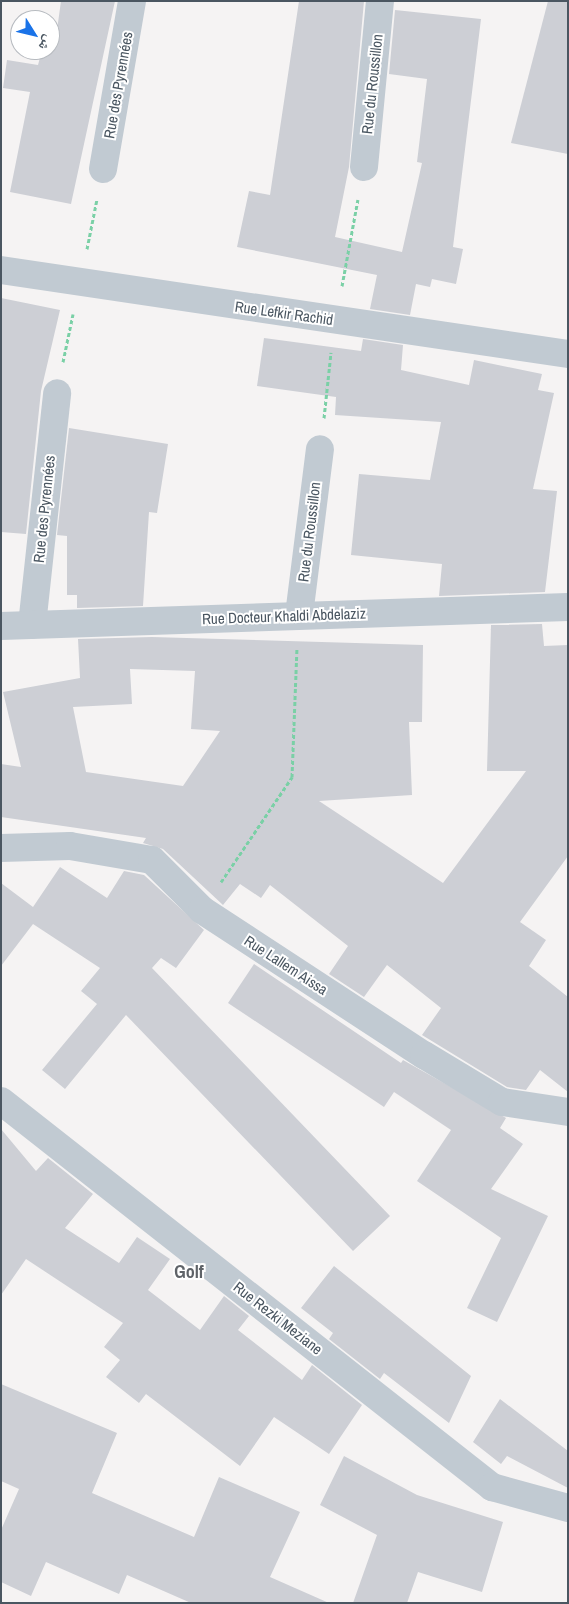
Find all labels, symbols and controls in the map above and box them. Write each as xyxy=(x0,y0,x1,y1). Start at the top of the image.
north arrow xyxy=(10,10,60,60)
street label: Rue des Pyrennées xyxy=(100,30,136,140)
text: ش xyxy=(35,32,58,55)
street label: Rue du Roussillon xyxy=(358,33,386,135)
street label: Rue Lefkir Rachid xyxy=(234,297,334,329)
street label: Rue des Pyrennées xyxy=(29,454,59,564)
street label: Rue du Roussillon xyxy=(294,481,324,583)
street label: Rue Docteur Khaldi Abdelaziz xyxy=(201,604,367,628)
street label: Rue Lallem Aissa xyxy=(241,931,331,999)
district label: Golf xyxy=(174,1261,204,1283)
street label: Rue Rezki Meziane xyxy=(230,1278,326,1358)

